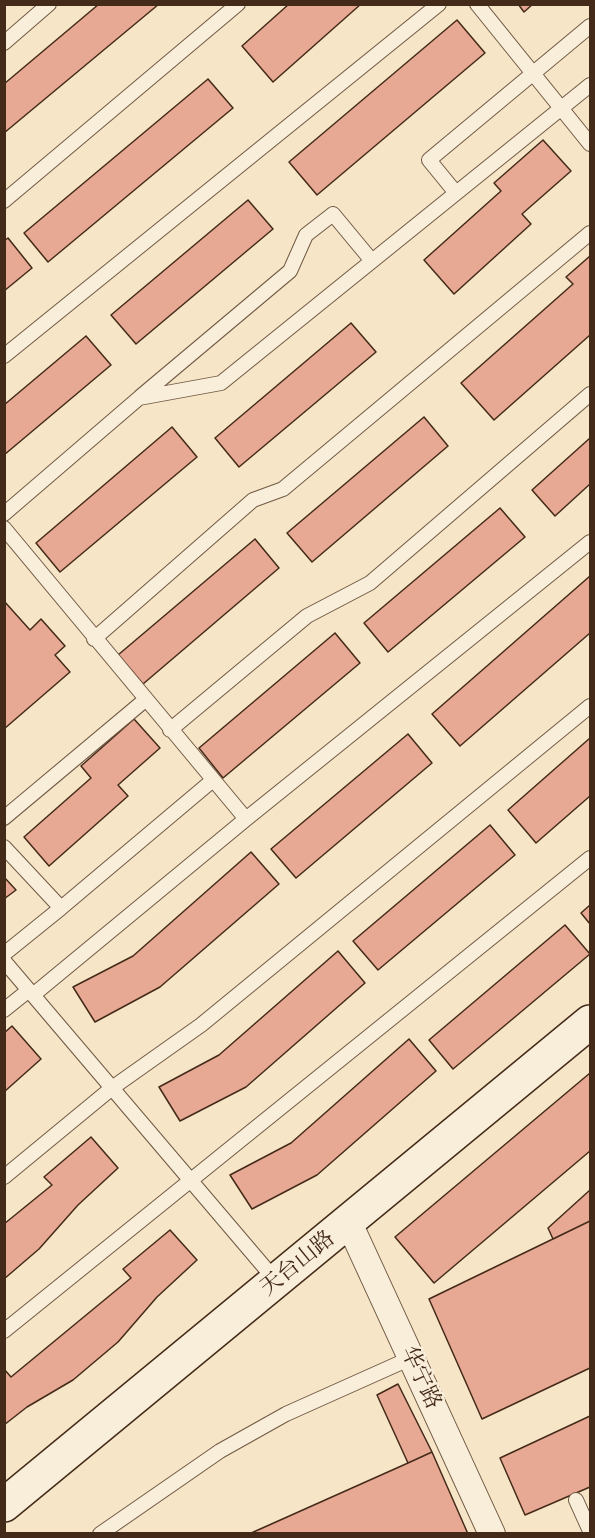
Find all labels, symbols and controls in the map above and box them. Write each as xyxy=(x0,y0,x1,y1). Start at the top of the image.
street label: 天台山路 xyxy=(255,1226,341,1302)
street label: 华宁路 xyxy=(394,1343,446,1413)

